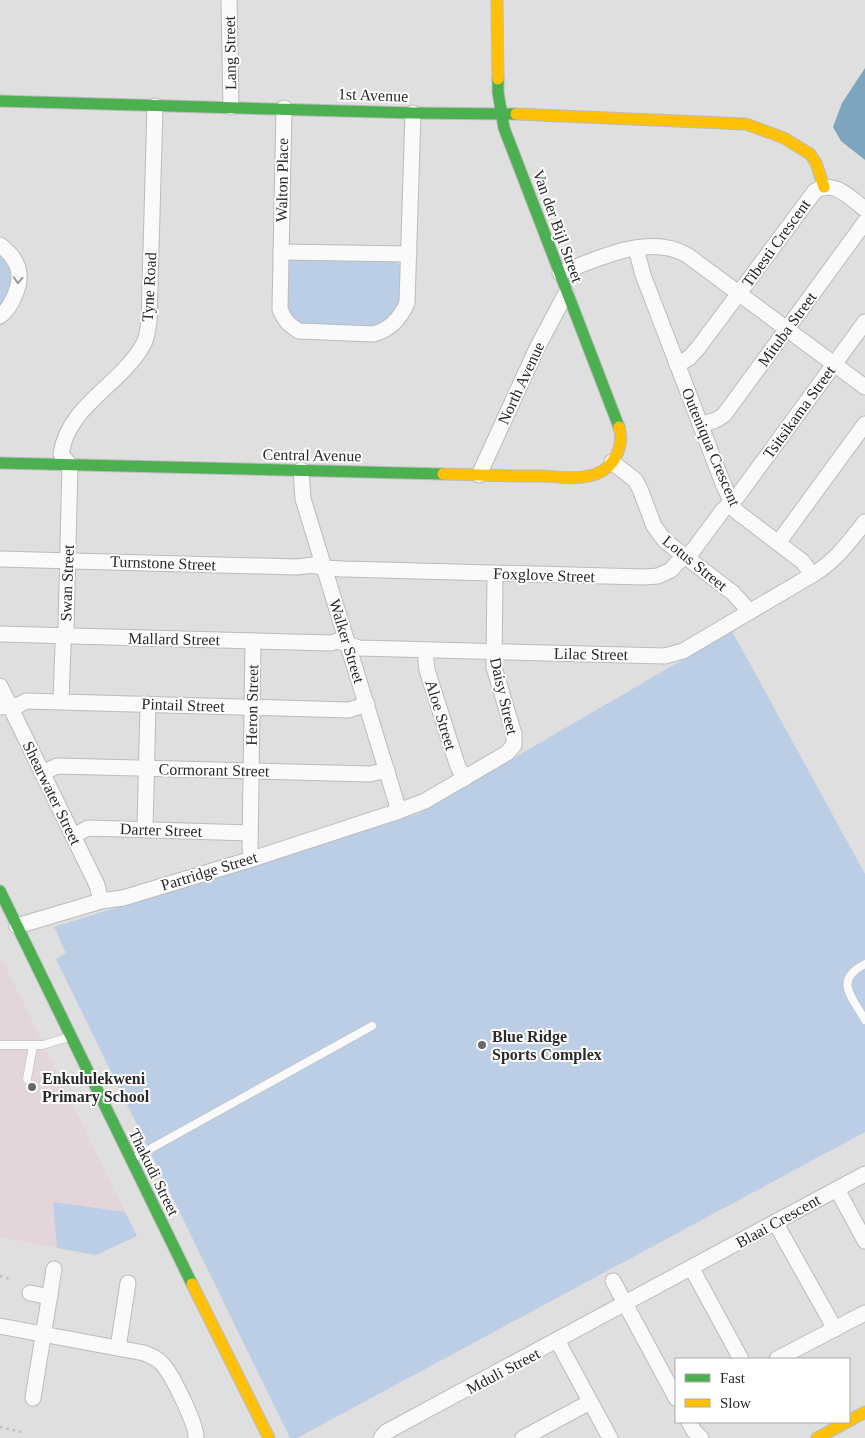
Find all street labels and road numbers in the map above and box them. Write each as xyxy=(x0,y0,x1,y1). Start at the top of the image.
street label: Lang Street xyxy=(221,15,240,90)
street label: 1st Avenue xyxy=(338,85,408,105)
street label: Walton Place xyxy=(273,138,291,222)
street label: Van der Bijl Street xyxy=(529,167,586,286)
street label: Tibesti Crescent xyxy=(739,196,814,290)
street label: Tyne Road xyxy=(139,252,160,322)
street label: Mituba Street xyxy=(754,288,820,369)
street label: North Avenue xyxy=(494,339,548,427)
street label: Tsitsikama Street xyxy=(760,362,839,462)
street label: Outeniqua Crescent xyxy=(678,385,744,510)
street label: Central Avenue xyxy=(262,446,362,464)
street label: Lotus Street xyxy=(659,532,731,594)
street label: Swan Street xyxy=(57,544,77,622)
street label: Turnstone Street xyxy=(110,553,217,573)
street label: Foxglove Street xyxy=(493,565,596,586)
street label: Walker Street xyxy=(326,597,368,686)
street label: Mallard Street xyxy=(128,630,221,648)
street label: Lilac Street xyxy=(554,645,629,663)
street label: Daisy Street xyxy=(486,656,521,737)
street label: Heron Street xyxy=(243,664,261,746)
street label: Aloe Street xyxy=(422,678,460,753)
street label: Pintail Street xyxy=(141,695,225,715)
street label: Shearwater Street xyxy=(20,738,85,848)
street label: Cormorant Street xyxy=(159,761,270,779)
street label: Darter Street xyxy=(120,820,203,840)
street label: Partridge Street xyxy=(159,848,260,895)
street label: Thakudi Street xyxy=(126,1126,183,1219)
street label: Blaai Crescent xyxy=(733,1191,824,1251)
street label: Mduli Street xyxy=(463,1344,543,1397)

